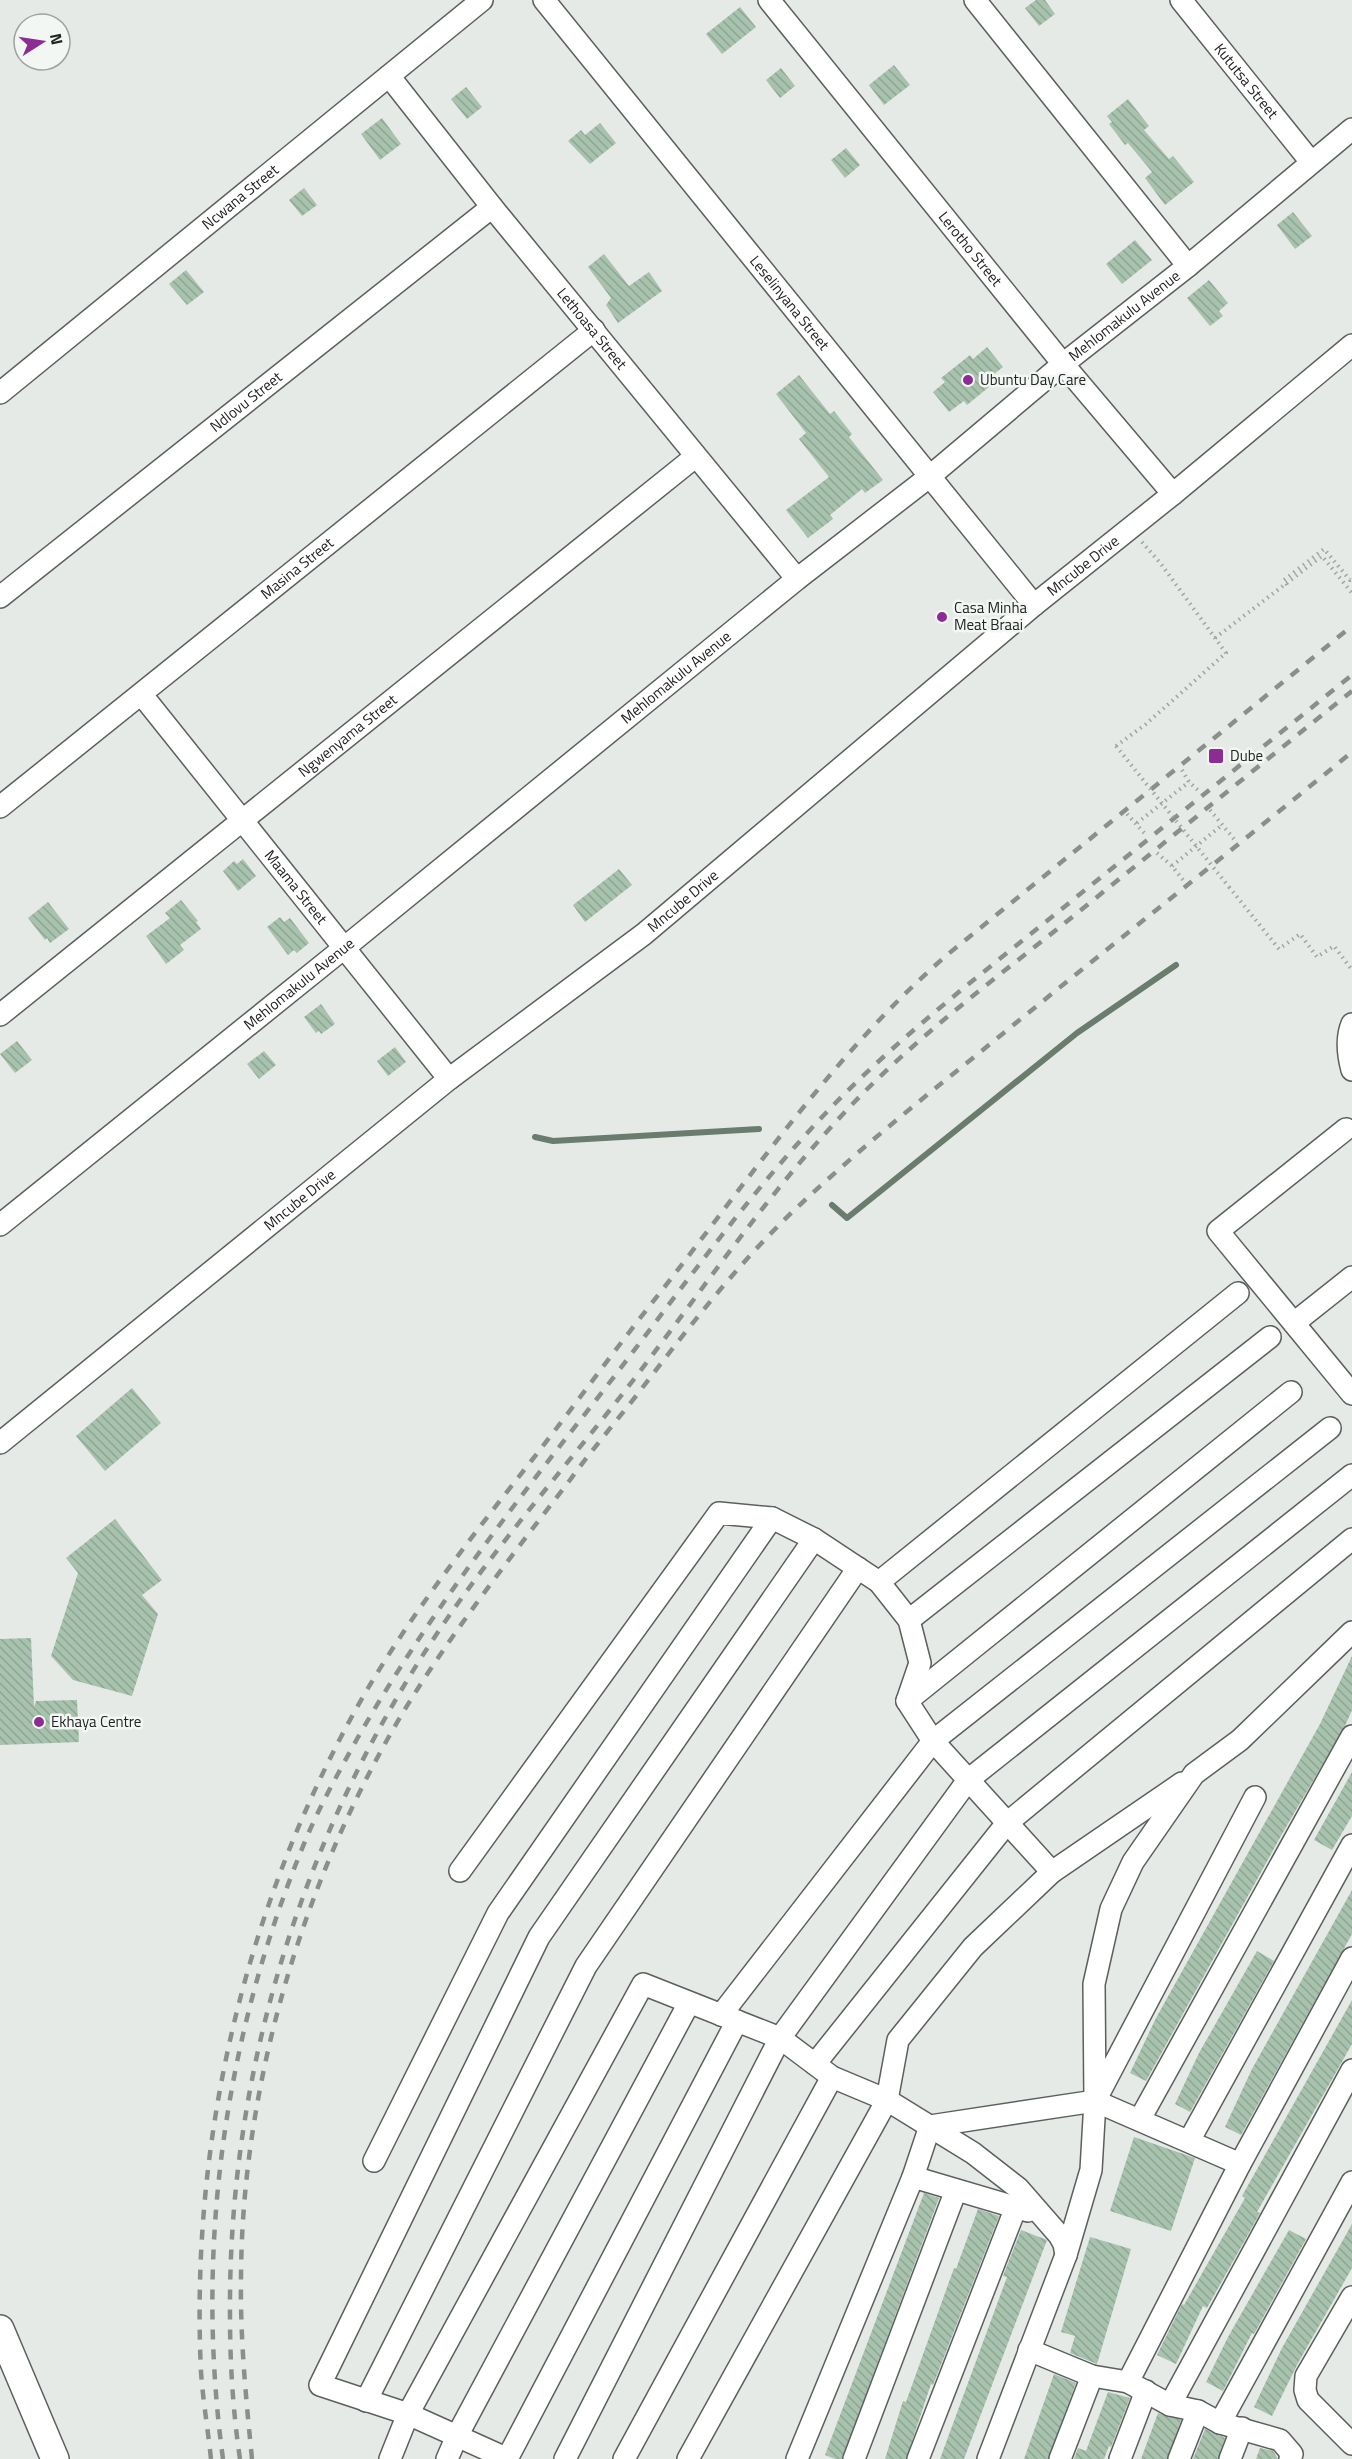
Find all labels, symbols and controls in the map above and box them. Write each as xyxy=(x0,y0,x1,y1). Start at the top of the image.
north arrow xyxy=(12,12,72,72)
text: N xyxy=(44,31,70,47)
street label: Kututsa Street xyxy=(1209,38,1284,124)
street label: Ncwana Street xyxy=(197,158,284,235)
street label: Lerotho Street xyxy=(933,206,1008,292)
street label: Leselinyana Street xyxy=(744,250,836,356)
street label: Mehlomakulu Avenue xyxy=(1063,264,1185,367)
street label: Lethoasa Street xyxy=(552,282,633,375)
street label: Ndlovu Street xyxy=(205,365,287,437)
place label: Ubuntu Day Care xyxy=(980,368,1086,391)
marker: Ubuntu Day Care xyxy=(961,373,975,387)
street label: Mncube Drive xyxy=(1042,529,1124,602)
street label: Masina Street xyxy=(255,531,339,605)
place label: Casa Minha Meat Braai xyxy=(954,596,1027,636)
marker: Casa Minha Meat Braai xyxy=(935,610,949,624)
street label: Mehlomakulu Avenue xyxy=(616,625,736,729)
street label: Ngwenyama Street xyxy=(293,688,403,782)
place label: Dube xyxy=(1230,744,1263,767)
marker: Dube xyxy=(1207,747,1225,765)
street label: Maama Street xyxy=(259,845,333,930)
street label: Mncube Drive xyxy=(642,864,723,938)
street label: Mehlomakulu Avenue xyxy=(238,932,359,1036)
street label: Mncube Drive xyxy=(259,1163,340,1236)
place label: Ekhaya Centre xyxy=(51,1710,141,1733)
marker: Ekhaya Centre xyxy=(32,1715,46,1729)

